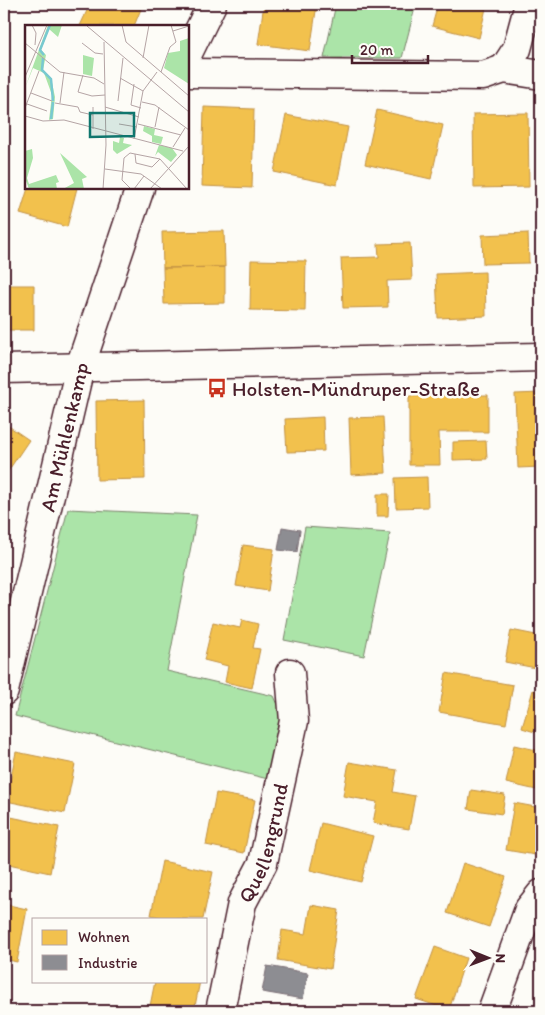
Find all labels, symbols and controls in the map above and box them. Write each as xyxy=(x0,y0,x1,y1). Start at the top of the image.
inset map xyxy=(25,25,189,189)
scale bar xyxy=(352,32,429,64)
text: 20 m xyxy=(360,41,394,59)
street label: Am Mühlenkamp xyxy=(34,360,93,514)
place label: Holsten-Mündruper-Straße xyxy=(232,376,480,401)
bus stop icon: Holsten-Mündruper-Straße xyxy=(206,377,228,399)
street label: Quellengrund xyxy=(232,780,293,907)
legend xyxy=(32,918,208,982)
text: Wohnen xyxy=(78,928,130,946)
north arrow xyxy=(462,932,512,982)
text: N xyxy=(492,953,509,963)
text: Industrie xyxy=(78,954,138,972)

